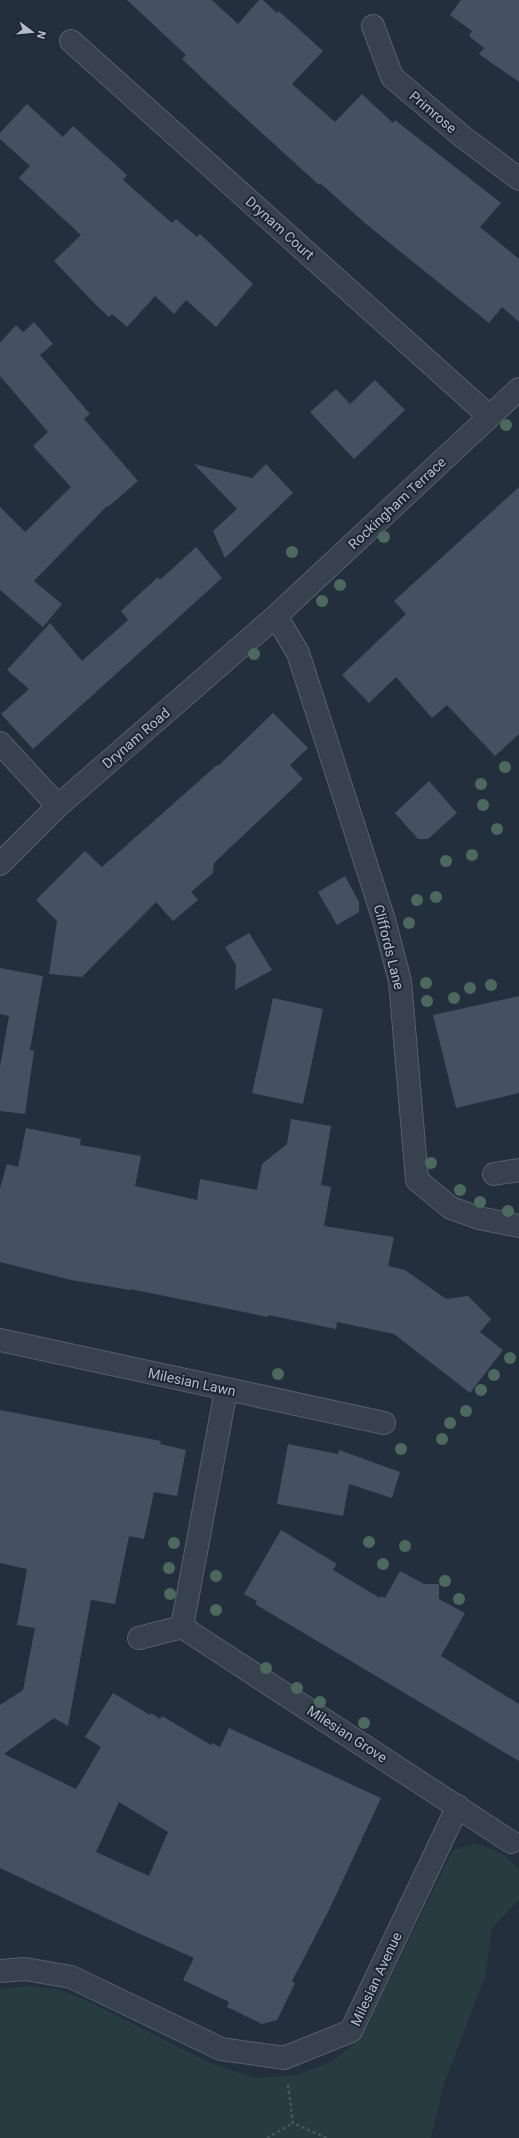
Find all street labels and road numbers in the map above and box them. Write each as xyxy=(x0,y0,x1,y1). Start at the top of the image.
street label: Primrose xyxy=(406,88,460,136)
street label: Drynam Court xyxy=(243,193,318,263)
street label: Rockingham Terrace xyxy=(345,454,449,552)
street label: Drynam Road xyxy=(99,704,173,772)
street label: Cliffords Lane xyxy=(371,903,407,991)
street label: Milesian Lawn xyxy=(147,1365,237,1399)
street label: Milesian Grove xyxy=(304,1702,390,1766)
street label: Milesian Avenue xyxy=(347,1930,405,2028)

